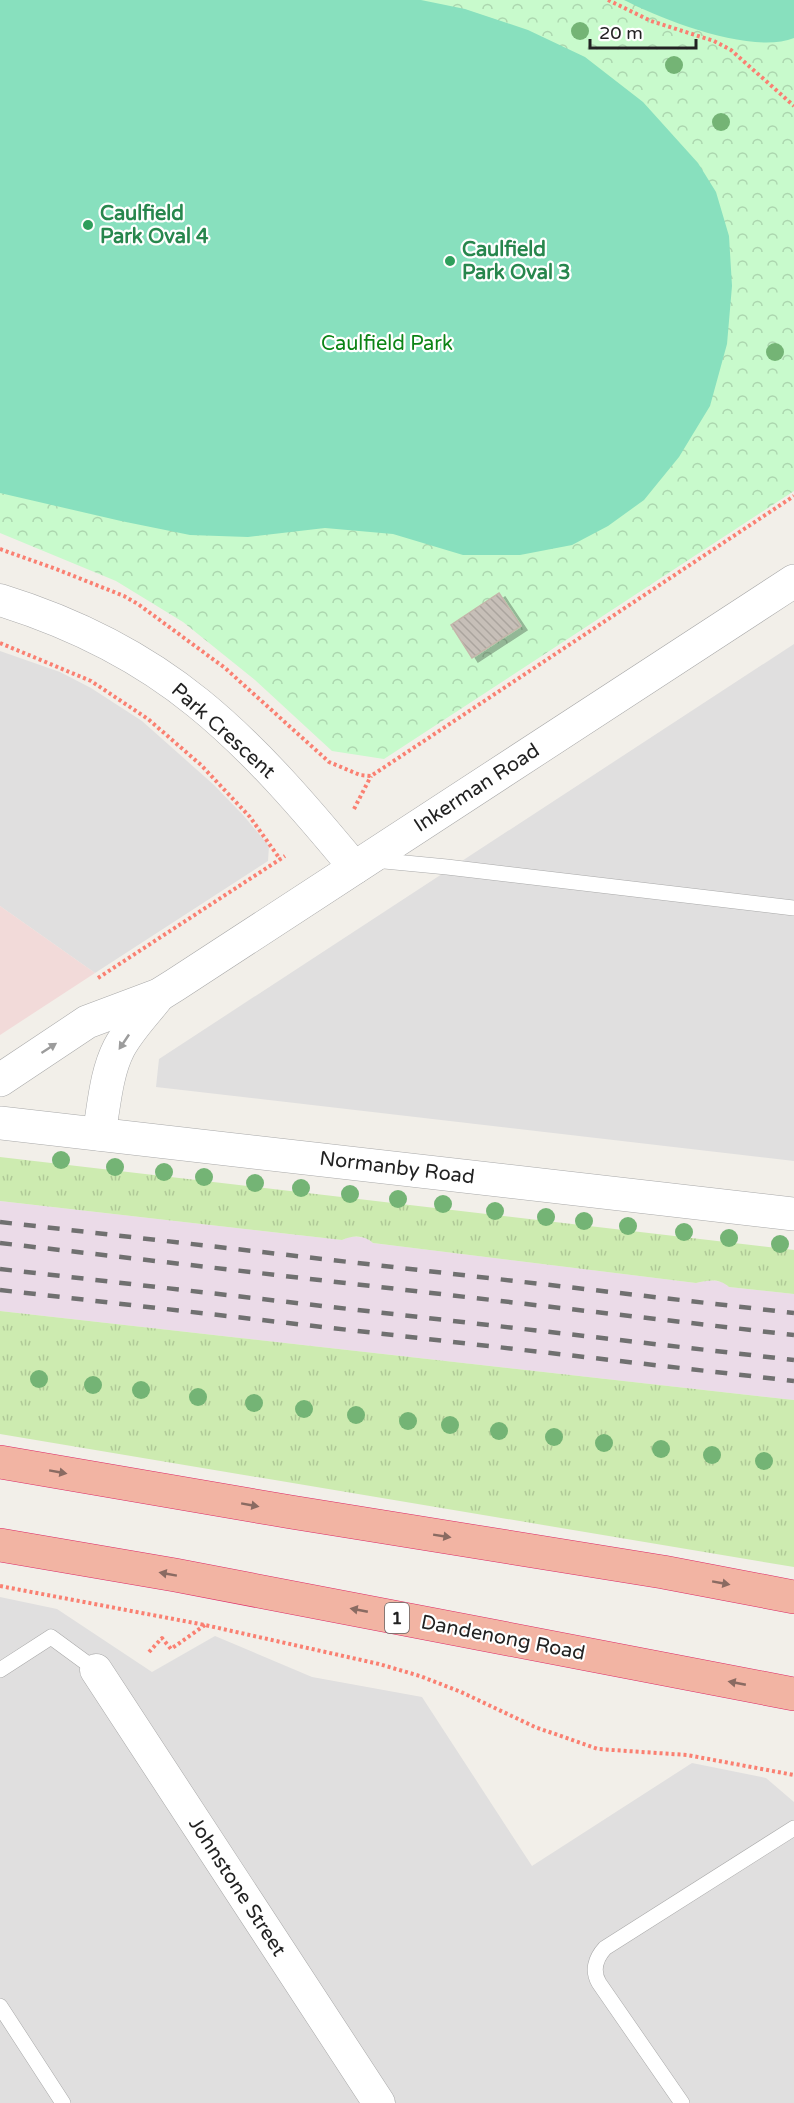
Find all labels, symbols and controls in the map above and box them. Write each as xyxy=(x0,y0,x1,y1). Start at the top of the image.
scale bar xyxy=(590,12,696,50)
text: 20 m xyxy=(599,22,643,44)
place label: Caulfield Park Oval 4 xyxy=(100,202,209,249)
marker: Caulfield Park Oval 4 xyxy=(81,218,95,232)
place label: Caulfield Park Oval 3 xyxy=(462,238,571,285)
marker: Caulfield Park Oval 3 xyxy=(443,254,457,268)
park label: Caulfield Park xyxy=(321,332,453,356)
street label: Park Crescent xyxy=(166,678,280,784)
street label: Inkerman Road xyxy=(410,739,544,837)
one-way arrow xyxy=(118,1034,130,1050)
one-way arrow xyxy=(41,1043,57,1054)
street label: Normanby Road xyxy=(318,1147,476,1189)
one-way arrow xyxy=(48,1468,67,1477)
one-way arrow xyxy=(240,1501,259,1510)
one-way arrow xyxy=(433,1532,452,1541)
one-way arrow xyxy=(158,1569,177,1578)
one-way arrow xyxy=(711,1579,730,1588)
road number: 1 xyxy=(385,1603,409,1633)
one-way arrow xyxy=(350,1605,369,1614)
street label: Dandenong Road xyxy=(419,1610,587,1666)
one-way arrow xyxy=(727,1678,746,1687)
street label: Johnstone Street xyxy=(183,1813,291,1961)

